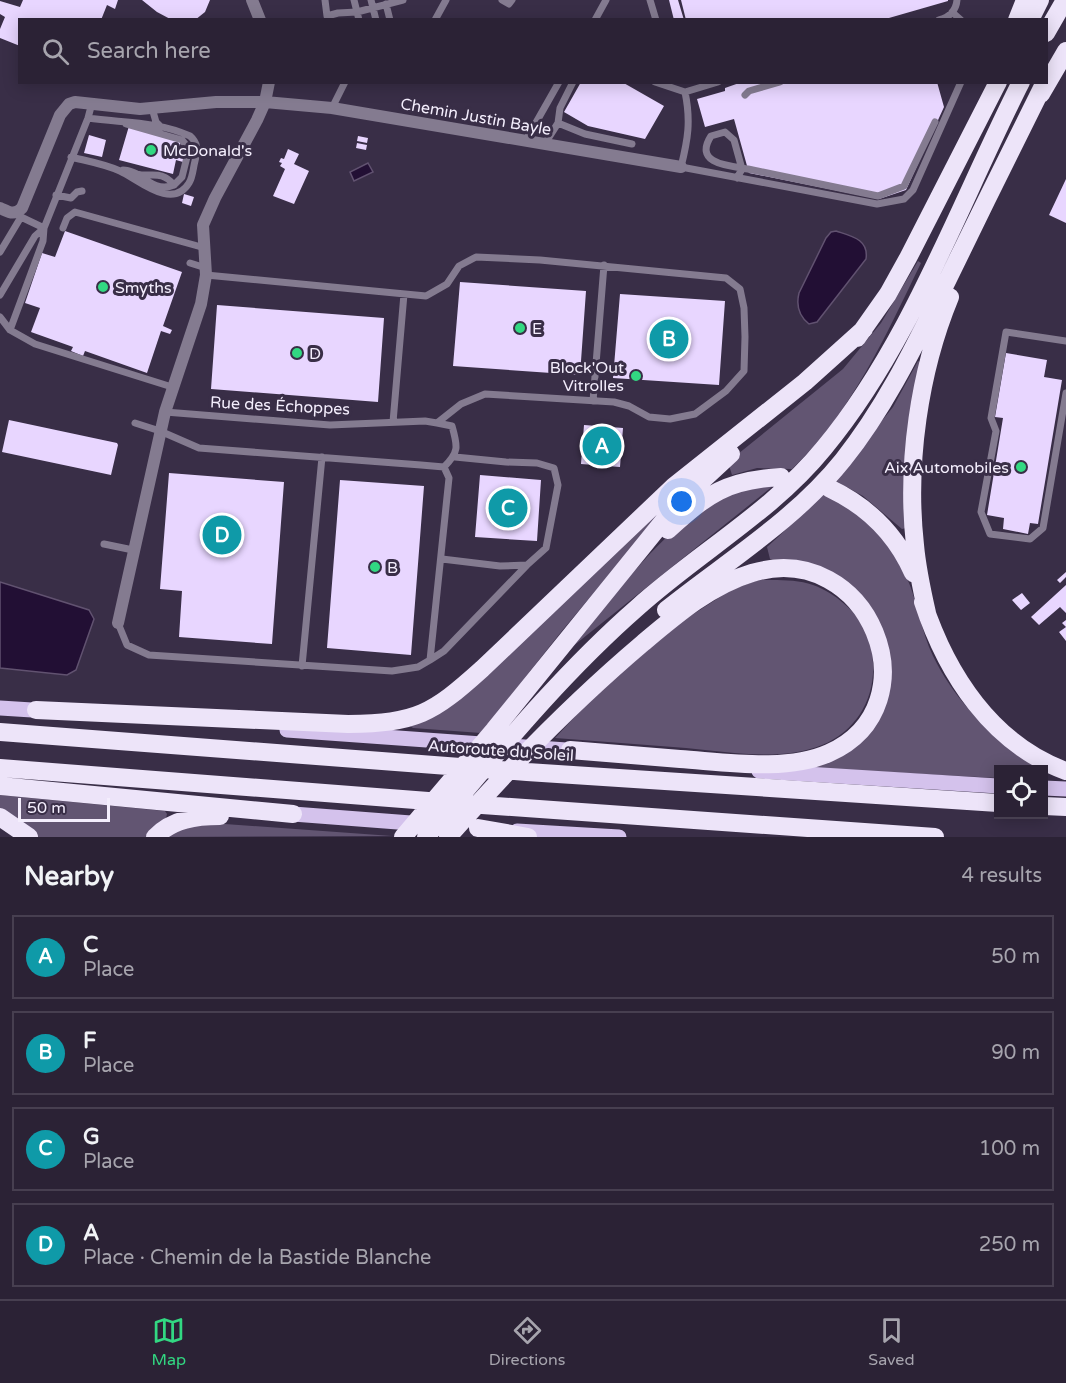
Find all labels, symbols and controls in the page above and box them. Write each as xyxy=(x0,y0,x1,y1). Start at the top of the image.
search box xyxy=(18,18,1048,84)
icon: search xyxy=(39,35,72,68)
text: Search here xyxy=(87,38,211,64)
street label: Chemin Justin Bayle xyxy=(399,94,553,140)
place label: McDonald's xyxy=(163,141,252,161)
marker: McDonald's xyxy=(144,143,158,157)
place label: Smyths xyxy=(115,278,172,298)
marker: Smyths xyxy=(96,280,110,294)
pin: B xyxy=(650,316,688,362)
place label: E xyxy=(532,319,542,339)
marker: E xyxy=(513,321,527,335)
place label: D xyxy=(309,344,321,364)
marker: D xyxy=(290,346,304,360)
place label: Block'Out Vitrolles xyxy=(550,358,624,396)
marker: Block'Out Vitrolles xyxy=(629,369,643,383)
street label: Rue des Échoppes xyxy=(209,392,351,420)
pin: A xyxy=(582,424,622,468)
place label: Aix Automobiles xyxy=(884,458,1009,478)
marker: Aix Automobiles xyxy=(1014,460,1028,474)
pin: C xyxy=(488,486,528,530)
your location xyxy=(667,487,696,516)
pin: D xyxy=(202,512,242,558)
place label: B xyxy=(387,558,398,578)
marker: B xyxy=(368,560,382,574)
street label: Autoroute du Soleil xyxy=(427,736,575,766)
map controls xyxy=(994,765,1048,819)
button: locate xyxy=(994,765,1048,819)
scale bar xyxy=(18,795,110,822)
text: 50 m xyxy=(27,798,66,818)
text: Nearby xyxy=(24,861,114,892)
text: 4 results xyxy=(962,864,1042,888)
text: C xyxy=(83,932,98,958)
text: A xyxy=(38,945,53,969)
text: 50 m xyxy=(991,945,1040,969)
text: Place xyxy=(83,958,134,982)
text: F xyxy=(83,1028,96,1054)
text: B xyxy=(39,1041,52,1065)
text: 90 m xyxy=(991,1041,1040,1065)
text: Place xyxy=(83,1054,134,1078)
text: G xyxy=(83,1124,100,1150)
text: C xyxy=(39,1137,52,1161)
text: 100 m xyxy=(979,1137,1040,1161)
text: Place xyxy=(83,1150,134,1174)
text: A xyxy=(83,1220,99,1246)
text: D xyxy=(38,1233,53,1257)
text: 250 m xyxy=(979,1233,1040,1257)
text: Place · Chemin de la Bastide Blanche xyxy=(83,1246,431,1270)
tab: Map xyxy=(151,1314,186,1370)
tab: Directions xyxy=(489,1314,565,1370)
tab: Saved xyxy=(868,1314,915,1370)

